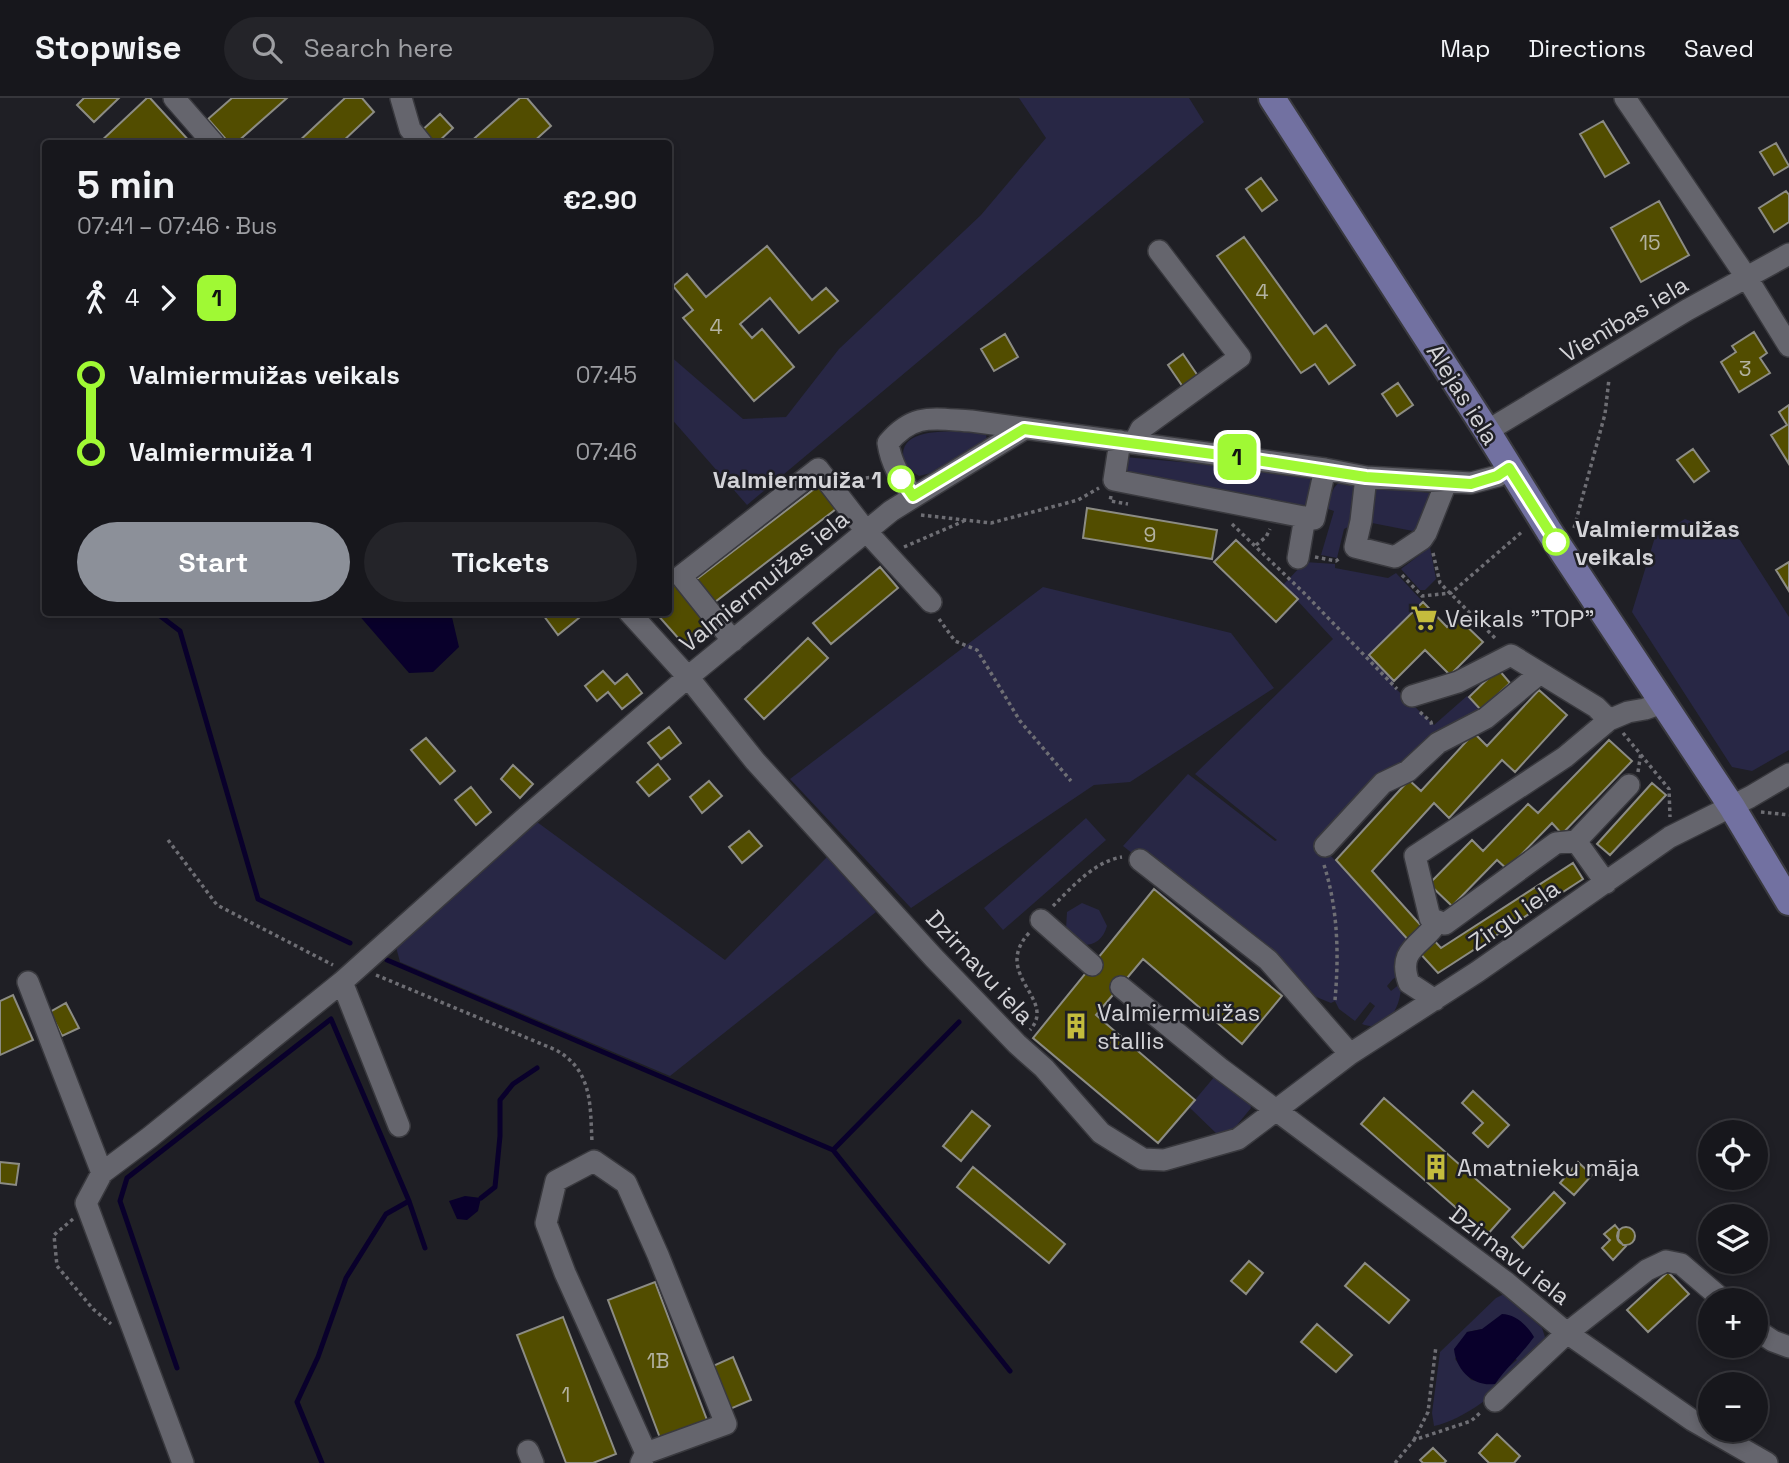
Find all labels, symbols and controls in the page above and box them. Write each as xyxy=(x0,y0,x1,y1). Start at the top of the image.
search box xyxy=(224,17,714,80)
text: Stopwise xyxy=(35,27,182,69)
icon: search xyxy=(248,29,286,67)
text: Search here xyxy=(304,31,453,65)
text: Map xyxy=(1440,33,1490,64)
text: Directions xyxy=(1528,33,1646,64)
text: Saved xyxy=(1684,33,1754,64)
text: 5 min xyxy=(77,161,175,209)
text: €2.90 xyxy=(563,183,637,217)
text: 07:41 – 07:46 · Bus xyxy=(77,211,277,241)
house number: 15 xyxy=(1639,229,1661,256)
street label: Vienības iela xyxy=(1554,269,1694,369)
house number: 4 xyxy=(1255,278,1269,305)
icon: walk xyxy=(77,279,115,317)
icon: forward xyxy=(149,279,187,317)
text: 1 xyxy=(211,282,222,313)
text: 4 xyxy=(125,283,139,313)
house number: 4 xyxy=(709,313,723,340)
street label: Alejas iela xyxy=(1420,338,1506,450)
house number: 3 xyxy=(1739,355,1751,382)
text: Valmiermuižas veikals xyxy=(129,358,400,392)
text: 07:45 xyxy=(576,360,637,390)
line badge: 1 xyxy=(1214,434,1260,480)
text: Valmiermuiža 1 xyxy=(129,435,312,469)
text: 07:46 xyxy=(575,437,637,467)
text: 1 xyxy=(1232,441,1242,472)
place label: Valmiermuiža 1 xyxy=(713,464,882,495)
marker: Valmiermuiža 1 xyxy=(888,466,914,492)
street label: Valmiermuižas iela xyxy=(673,503,855,659)
place label: Valmiermuižas veikals xyxy=(1575,513,1740,572)
house number: 9 xyxy=(1144,521,1156,548)
button: Start xyxy=(77,522,350,602)
button: Tickets xyxy=(364,522,637,602)
marker: Valmiermuižas veikals xyxy=(1543,529,1569,555)
supermarket icon: Veikals "TOP" xyxy=(1409,603,1439,633)
place label: Veikals "TOP" xyxy=(1445,603,1594,634)
street label: Zirgu iela xyxy=(1462,872,1566,958)
street label: Dzirnavu iela xyxy=(919,903,1041,1031)
place label: Valmiermuižas stallis xyxy=(1097,997,1260,1056)
building icon: Valmiermuižas stallis xyxy=(1061,1011,1091,1041)
map controls xyxy=(1698,1120,1768,1442)
button: locate xyxy=(1698,1120,1768,1190)
building icon: Amatnieku māja xyxy=(1421,1152,1451,1182)
place label: Amatnieku māja xyxy=(1457,1152,1640,1183)
street label: Dzirnavu iela xyxy=(1443,1198,1577,1312)
button: layers xyxy=(1698,1204,1768,1274)
button: + xyxy=(1698,1288,1768,1358)
house number: 1B xyxy=(647,1347,669,1374)
button: − xyxy=(1698,1372,1768,1442)
house number: 1 xyxy=(562,1381,570,1408)

